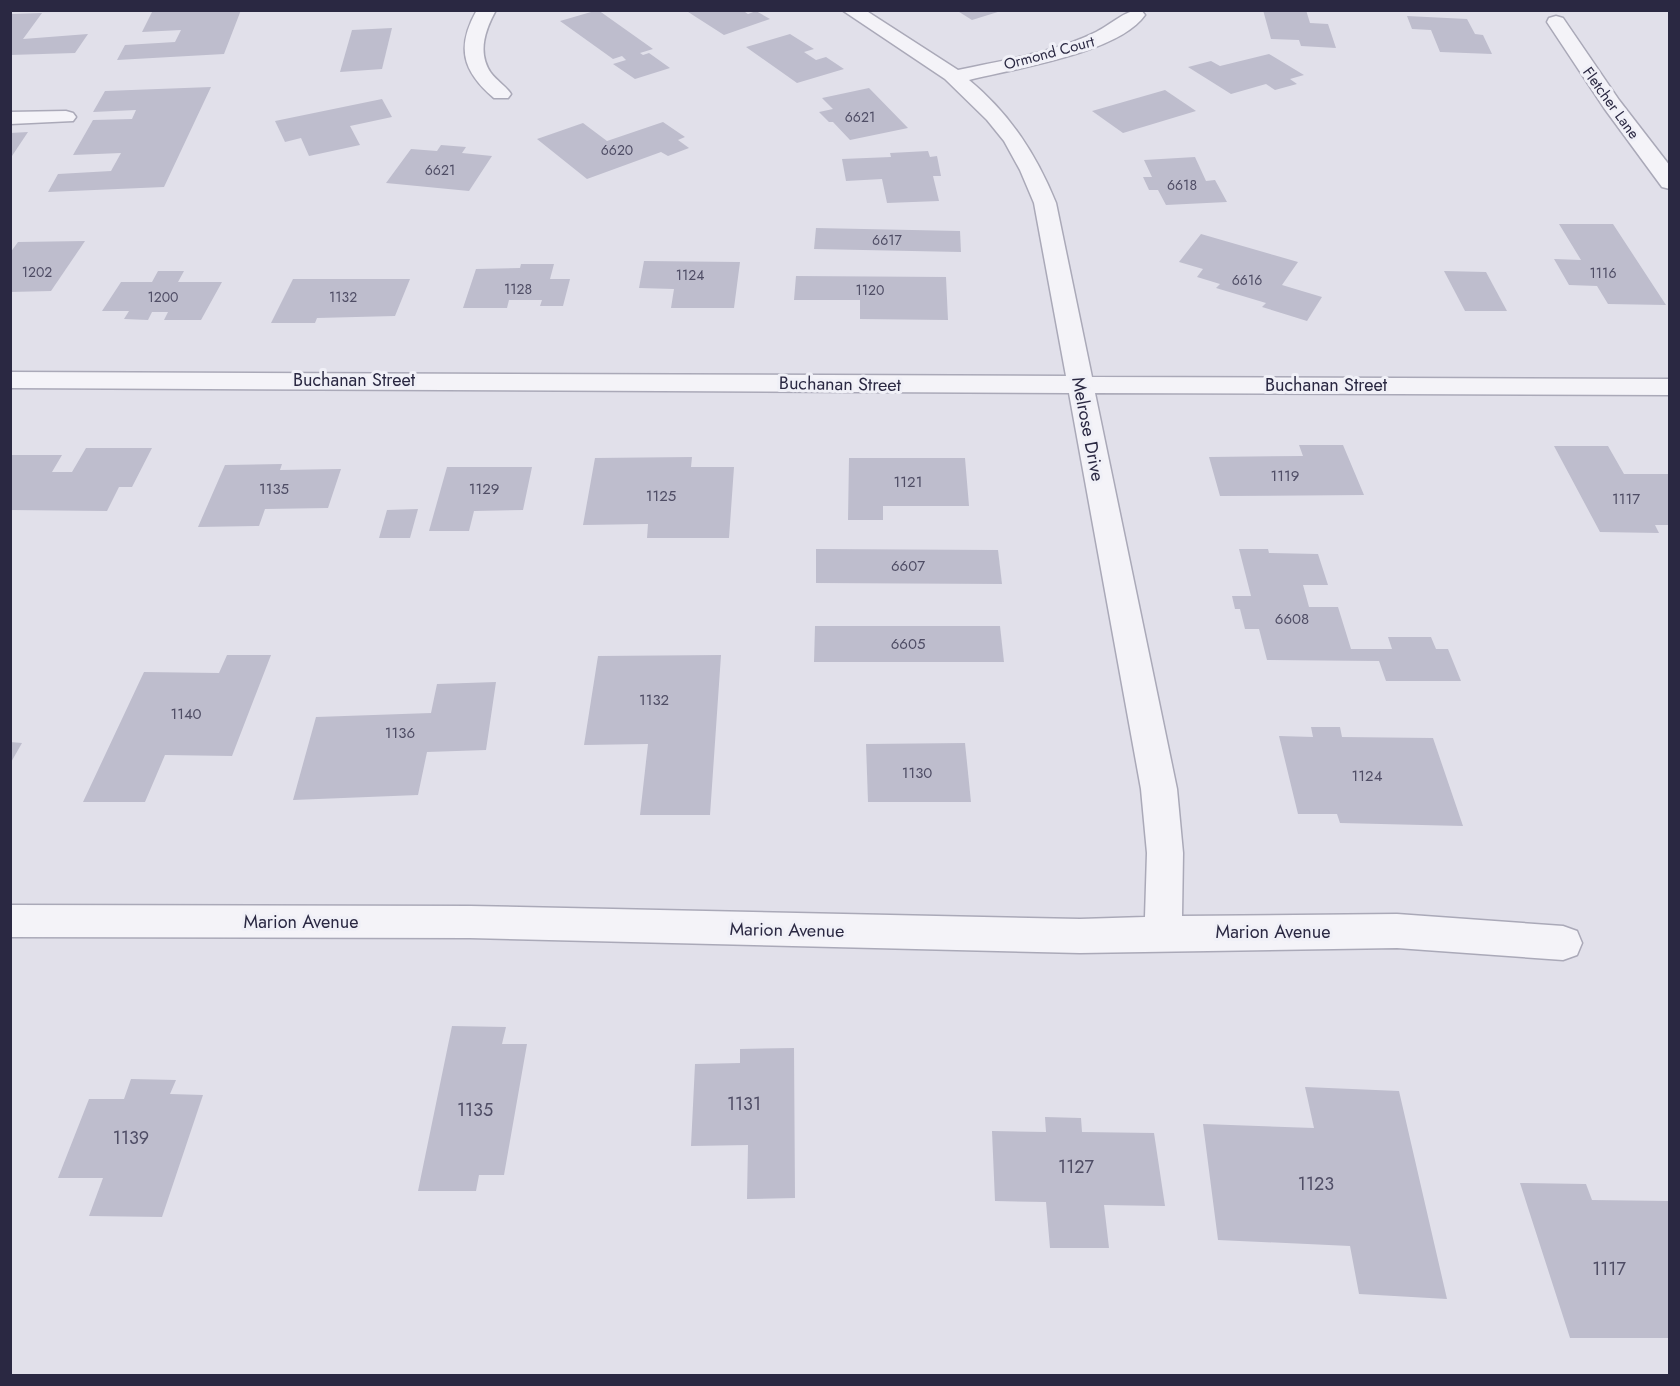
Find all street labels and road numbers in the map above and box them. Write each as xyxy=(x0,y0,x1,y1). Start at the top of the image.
street label: Ormond Court xyxy=(1001,30,1097,76)
street label: Fletcher Lane xyxy=(1577,62,1645,144)
street label: Buchanan Street xyxy=(293,367,416,393)
street label: Buchanan Street xyxy=(779,370,902,398)
street label: Buchanan Street xyxy=(1265,372,1388,398)
street label: Melrose Drive xyxy=(1065,375,1111,483)
street label: Marion Avenue xyxy=(244,909,358,935)
street label: Marion Avenue xyxy=(729,916,845,944)
street label: Marion Avenue xyxy=(1216,919,1330,945)

